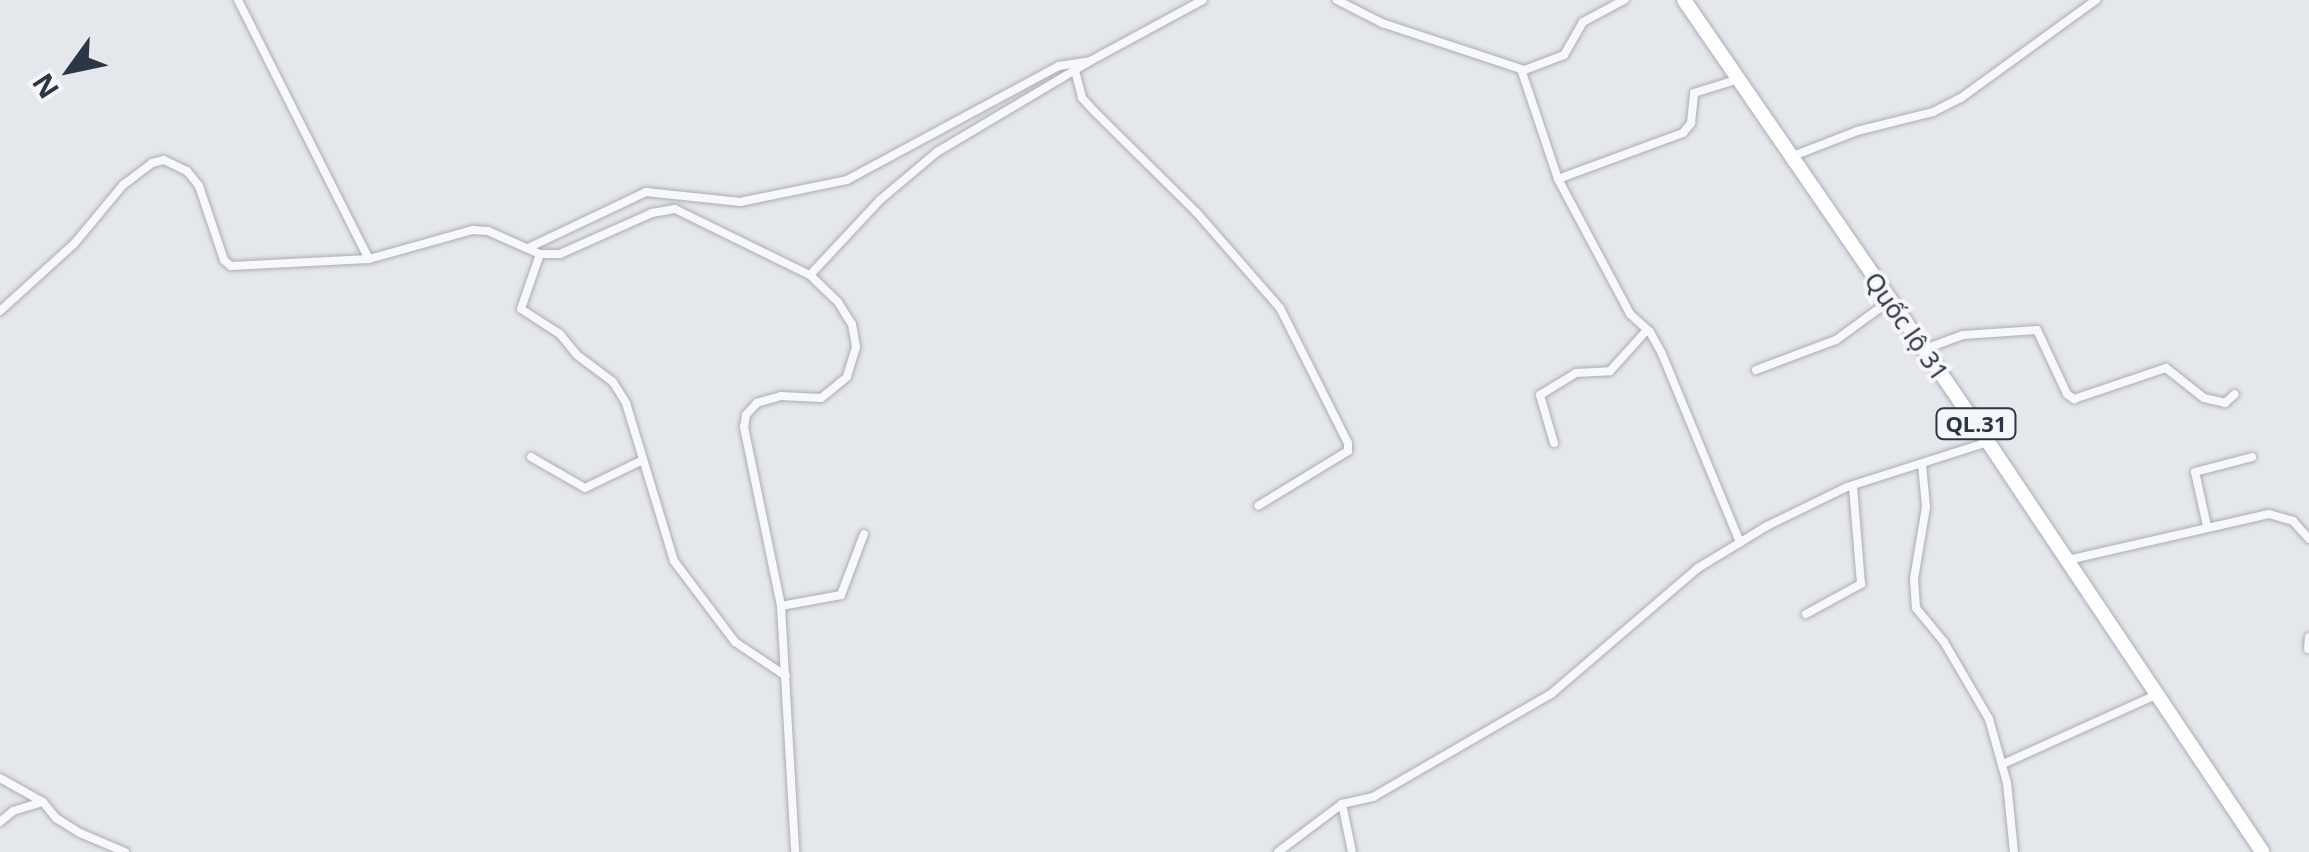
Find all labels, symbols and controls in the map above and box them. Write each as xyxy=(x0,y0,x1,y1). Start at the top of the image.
north arrow xyxy=(20,20,120,120)
text: N xyxy=(23,66,67,106)
street label: Quốc lộ 31 xyxy=(1859,266,1955,386)
road number: QL.31 xyxy=(1934,407,2018,441)

